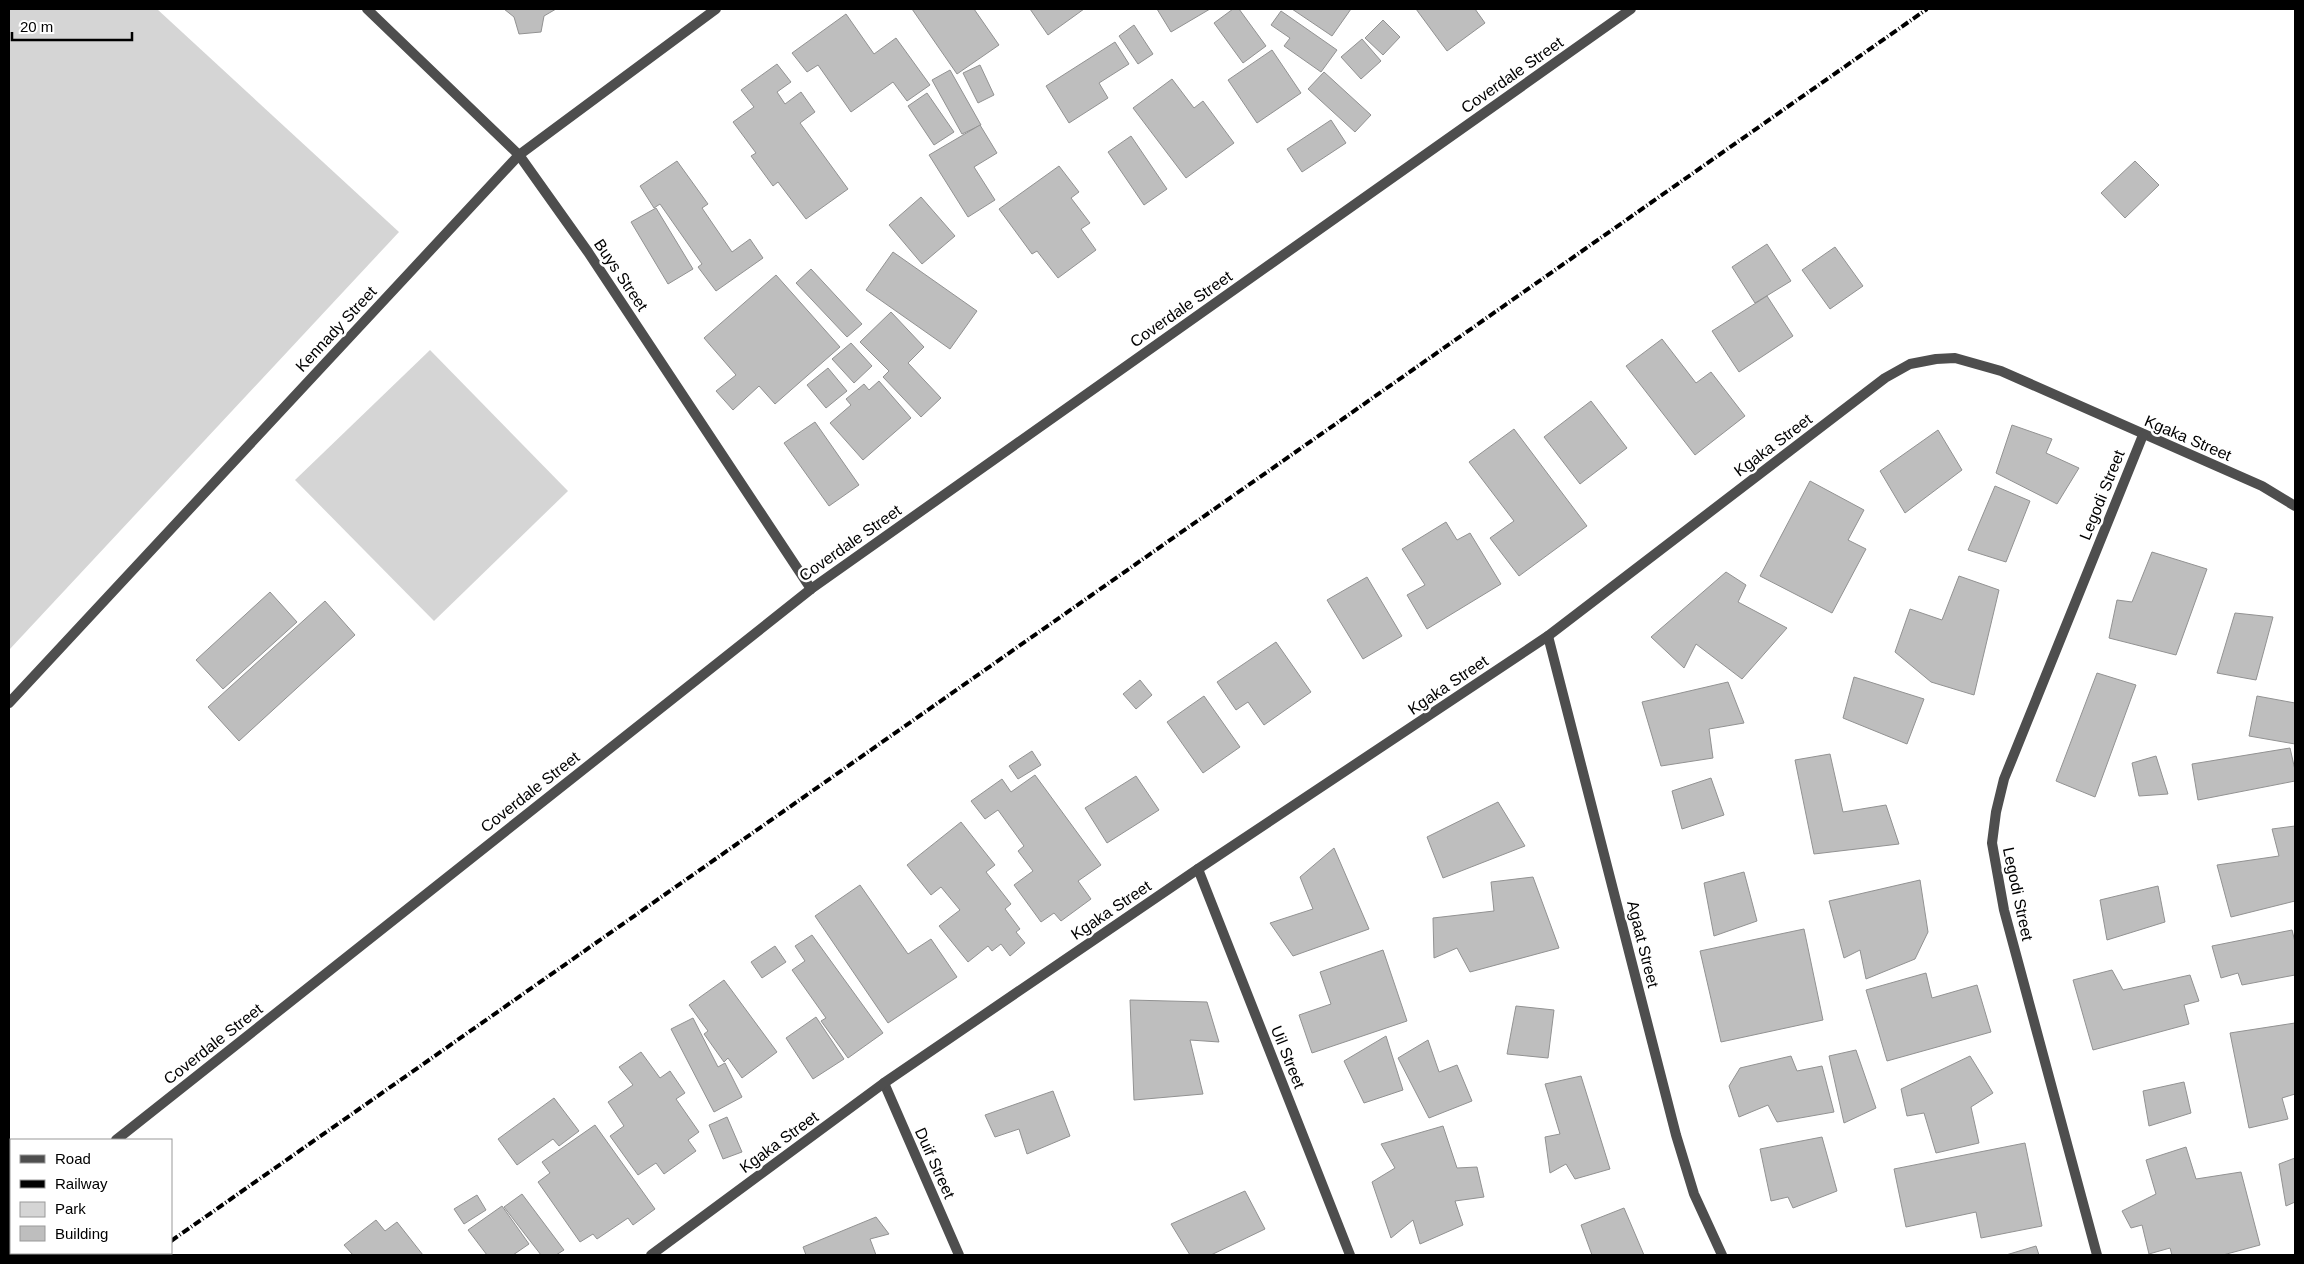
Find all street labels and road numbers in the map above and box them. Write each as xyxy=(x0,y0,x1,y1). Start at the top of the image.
street label: Coverdale Street xyxy=(1458,33,1567,116)
street label: Buys Street xyxy=(591,236,651,314)
street label: Coverdale Street xyxy=(1127,267,1236,350)
street label: Kennady Street xyxy=(292,282,380,375)
street label: Kgaka Street xyxy=(1731,410,1815,480)
street label: Kgaka Street xyxy=(2142,412,2234,464)
street label: Legodi Street xyxy=(2076,447,2128,542)
street label: Coverdale Street xyxy=(796,501,905,584)
street label: Kgaka Street xyxy=(1405,652,1492,718)
street label: Coverdale Street xyxy=(477,748,583,836)
street label: Legodi Street xyxy=(2000,846,2036,943)
street label: Kgaka Street xyxy=(1068,877,1155,943)
street label: Agaat Street xyxy=(1624,899,1662,990)
street label: Coverdale Street xyxy=(160,1000,266,1088)
street label: Uil Street xyxy=(1268,1023,1308,1091)
street label: Kgaka Street xyxy=(737,1108,822,1176)
street label: Duif Street xyxy=(912,1125,958,1201)

